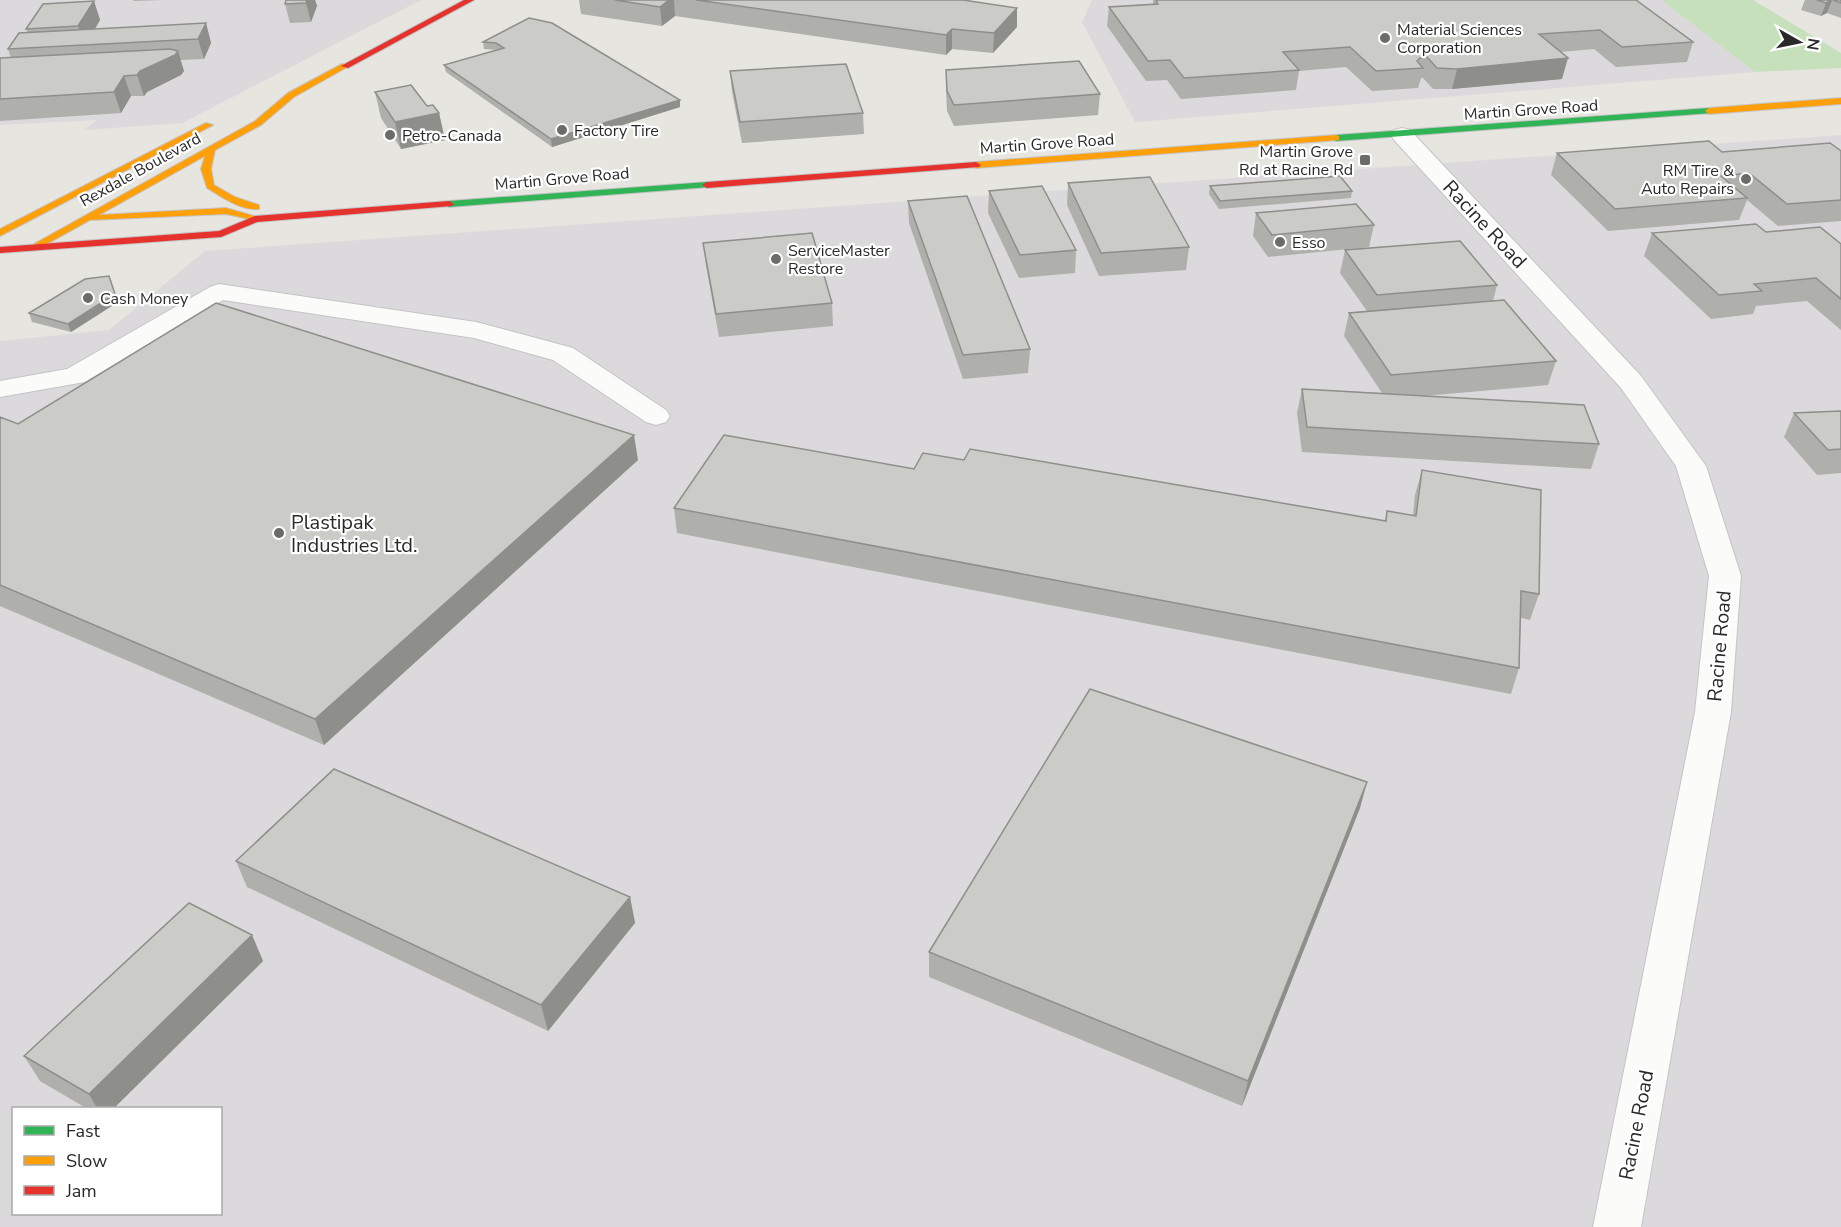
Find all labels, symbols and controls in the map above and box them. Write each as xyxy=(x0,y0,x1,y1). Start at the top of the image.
north arrow xyxy=(1769,12,1829,72)
place label: Material Sciences Corporation xyxy=(1397,19,1522,59)
marker: Material Sciences Corporation xyxy=(1378,31,1392,45)
text: N xyxy=(1801,37,1825,52)
street label: Martin Grove Road xyxy=(1463,94,1599,126)
place label: Factory Tire xyxy=(574,120,659,142)
marker: Factory Tire xyxy=(555,123,569,137)
place label: Petro-Canada xyxy=(402,125,502,147)
street label: Rexdale Boulevard xyxy=(76,127,205,212)
marker: Petro-Canada xyxy=(383,128,397,142)
street label: Martin Grove Road xyxy=(979,128,1115,160)
place label: Martin Grove Rd at Racine Rd xyxy=(1239,141,1353,181)
marker: Martin Grove Rd at Racine Rd xyxy=(1358,153,1372,167)
place label: RM Tire & Auto Repairs xyxy=(1641,160,1734,200)
street label: Martin Grove Road xyxy=(494,162,630,196)
marker: RM Tire & Auto Repairs xyxy=(1739,172,1753,186)
street label: Racine Road xyxy=(1437,174,1533,274)
place label: Esso xyxy=(1292,232,1326,254)
marker: Esso xyxy=(1273,235,1287,249)
place label: ServiceMaster Restore xyxy=(788,240,890,280)
marker: ServiceMaster Restore xyxy=(769,252,783,266)
place label: Cash Money xyxy=(100,288,189,310)
marker: Cash Money xyxy=(81,291,95,305)
place label: Plastipak Industries Ltd. xyxy=(291,509,418,559)
marker: Plastipak Industries Ltd. xyxy=(272,526,286,540)
street label: Racine Road xyxy=(1701,589,1738,703)
street label: Racine Road xyxy=(1613,1068,1660,1182)
legend xyxy=(12,1107,222,1215)
text: Fast xyxy=(66,1119,101,1143)
text: Slow xyxy=(66,1149,107,1173)
text: Jam xyxy=(65,1179,97,1203)

